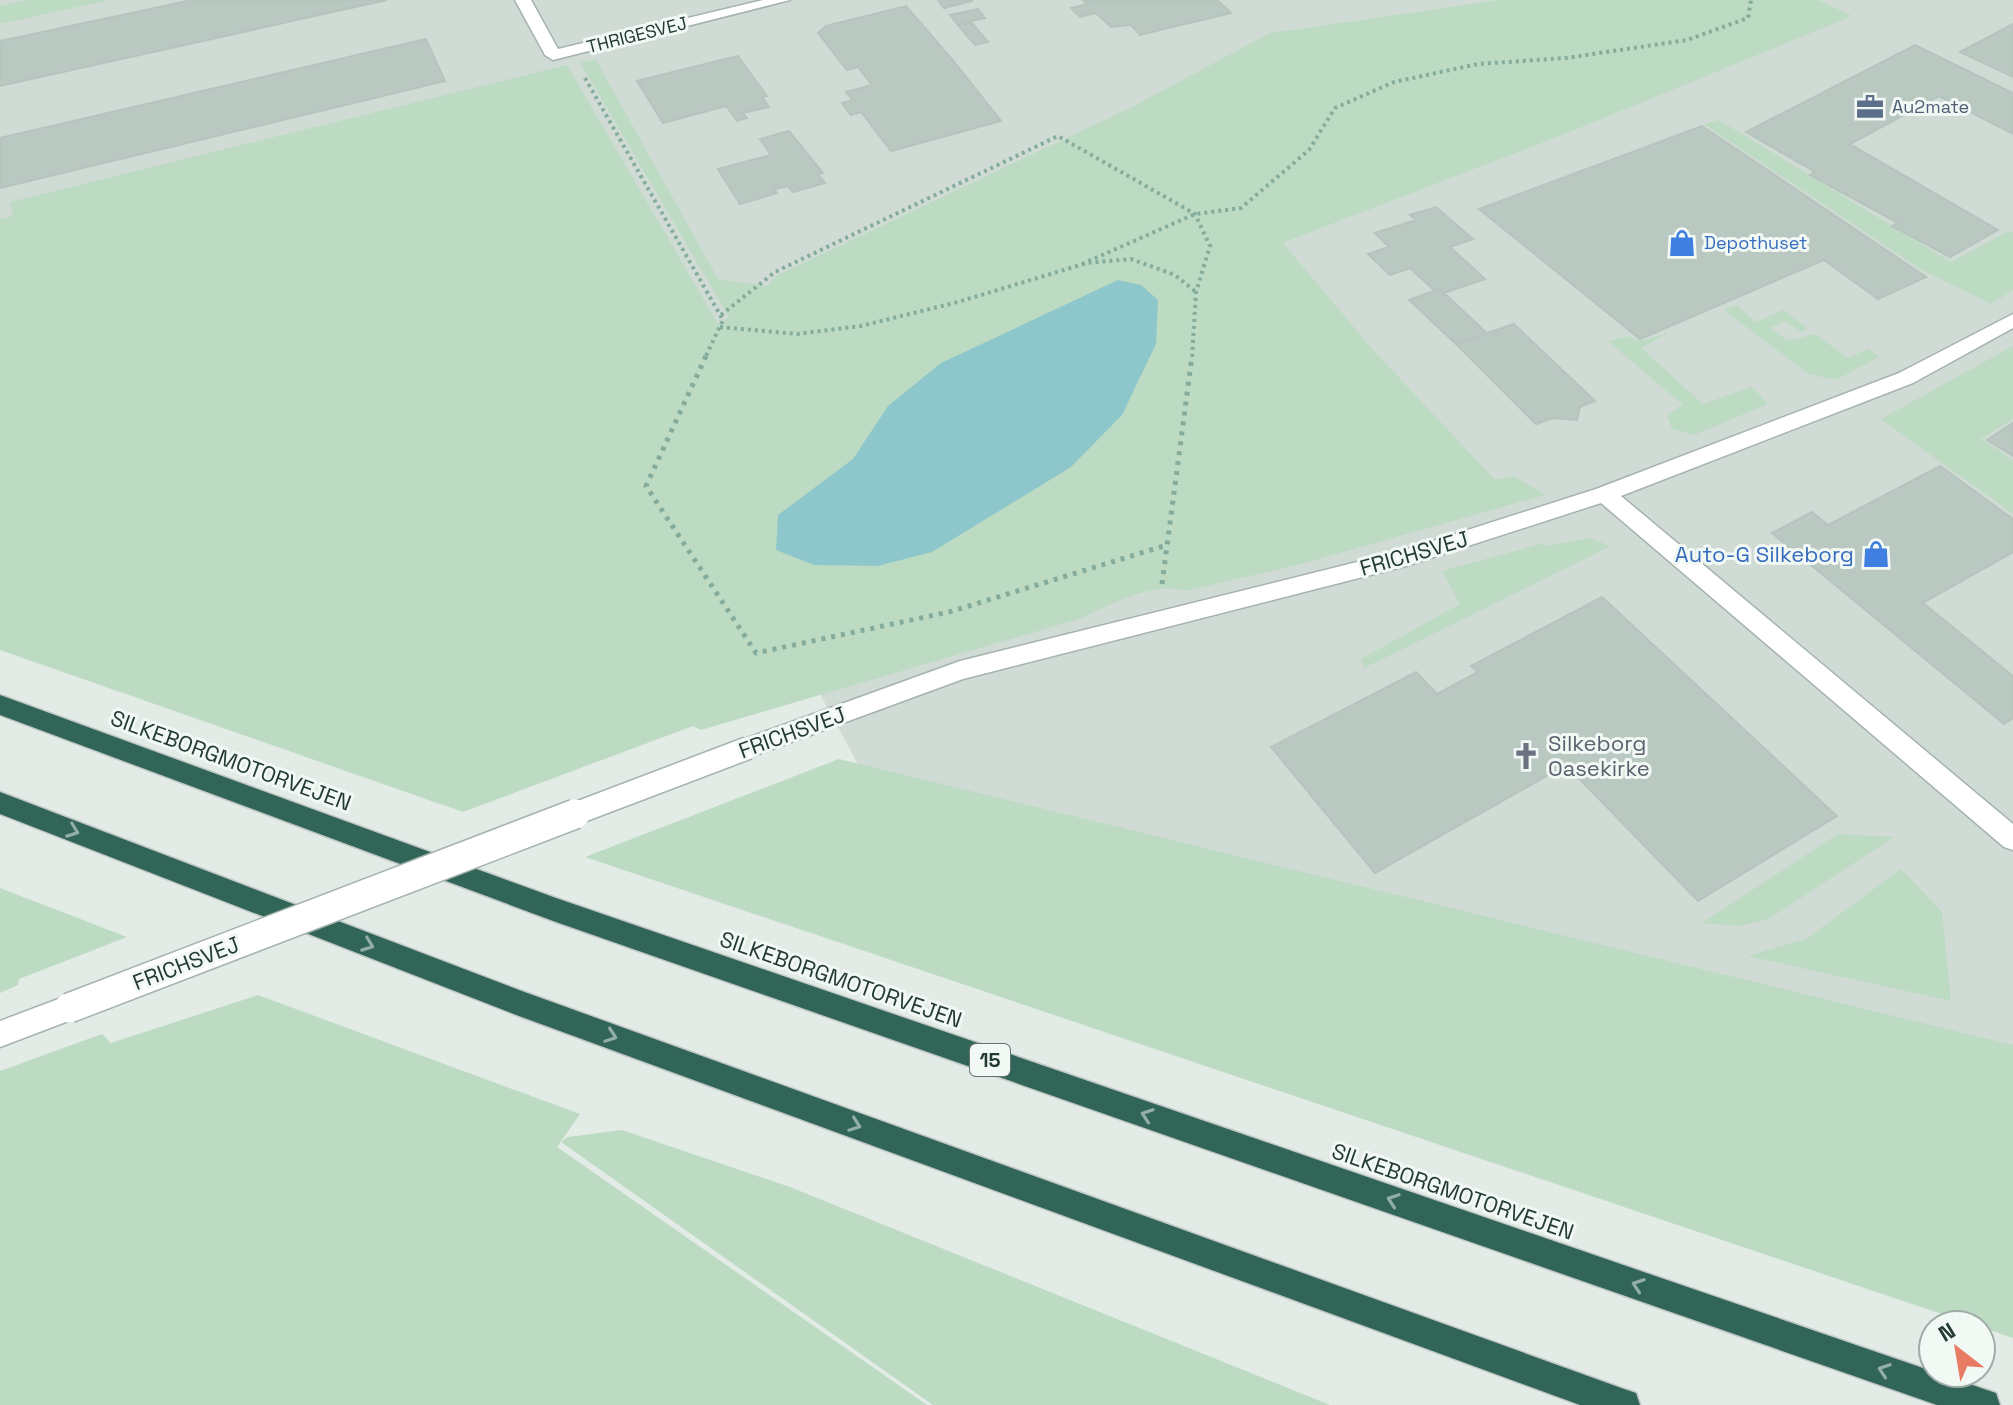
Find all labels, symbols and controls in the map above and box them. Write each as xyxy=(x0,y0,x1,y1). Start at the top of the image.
street label: THRIGESVEJ xyxy=(584,11,690,58)
office icon: Au2mate xyxy=(1855,92,1885,122)
place label: Au2mate xyxy=(1892,95,1969,118)
shop icon: Depothuset xyxy=(1667,228,1697,258)
place label: Depothuset xyxy=(1704,231,1807,254)
street label: FRICHSVEJ xyxy=(1356,524,1472,582)
shop icon: Auto-G Silkeborg xyxy=(1861,539,1891,569)
place label: Auto-G Silkeborg xyxy=(1675,540,1854,568)
street label: FRICHSVEJ xyxy=(735,700,849,764)
street label: SILKEBORGMOTORVEJEN xyxy=(107,703,355,817)
place label: Silkeborg Oasekirke xyxy=(1548,729,1650,782)
church icon: Silkeborg Oasekirke xyxy=(1511,741,1541,771)
one-way arrow xyxy=(65,821,79,838)
street label: SILKEBORGMOTORVEJEN xyxy=(716,924,966,1034)
street label: FRICHSVEJ xyxy=(129,930,243,996)
one-way arrow xyxy=(360,935,374,952)
one-way arrow xyxy=(603,1026,617,1043)
road number: 15 xyxy=(970,1044,1010,1076)
one-way arrow xyxy=(1141,1108,1155,1124)
one-way arrow xyxy=(847,1115,861,1132)
street label: SILKEBORGMOTORVEJEN xyxy=(1328,1136,1578,1246)
one-way arrow xyxy=(1387,1193,1401,1209)
one-way arrow xyxy=(1632,1278,1646,1295)
north arrow xyxy=(1917,1309,1997,1389)
text: N xyxy=(1933,1316,1960,1348)
one-way arrow xyxy=(1878,1364,1892,1380)

